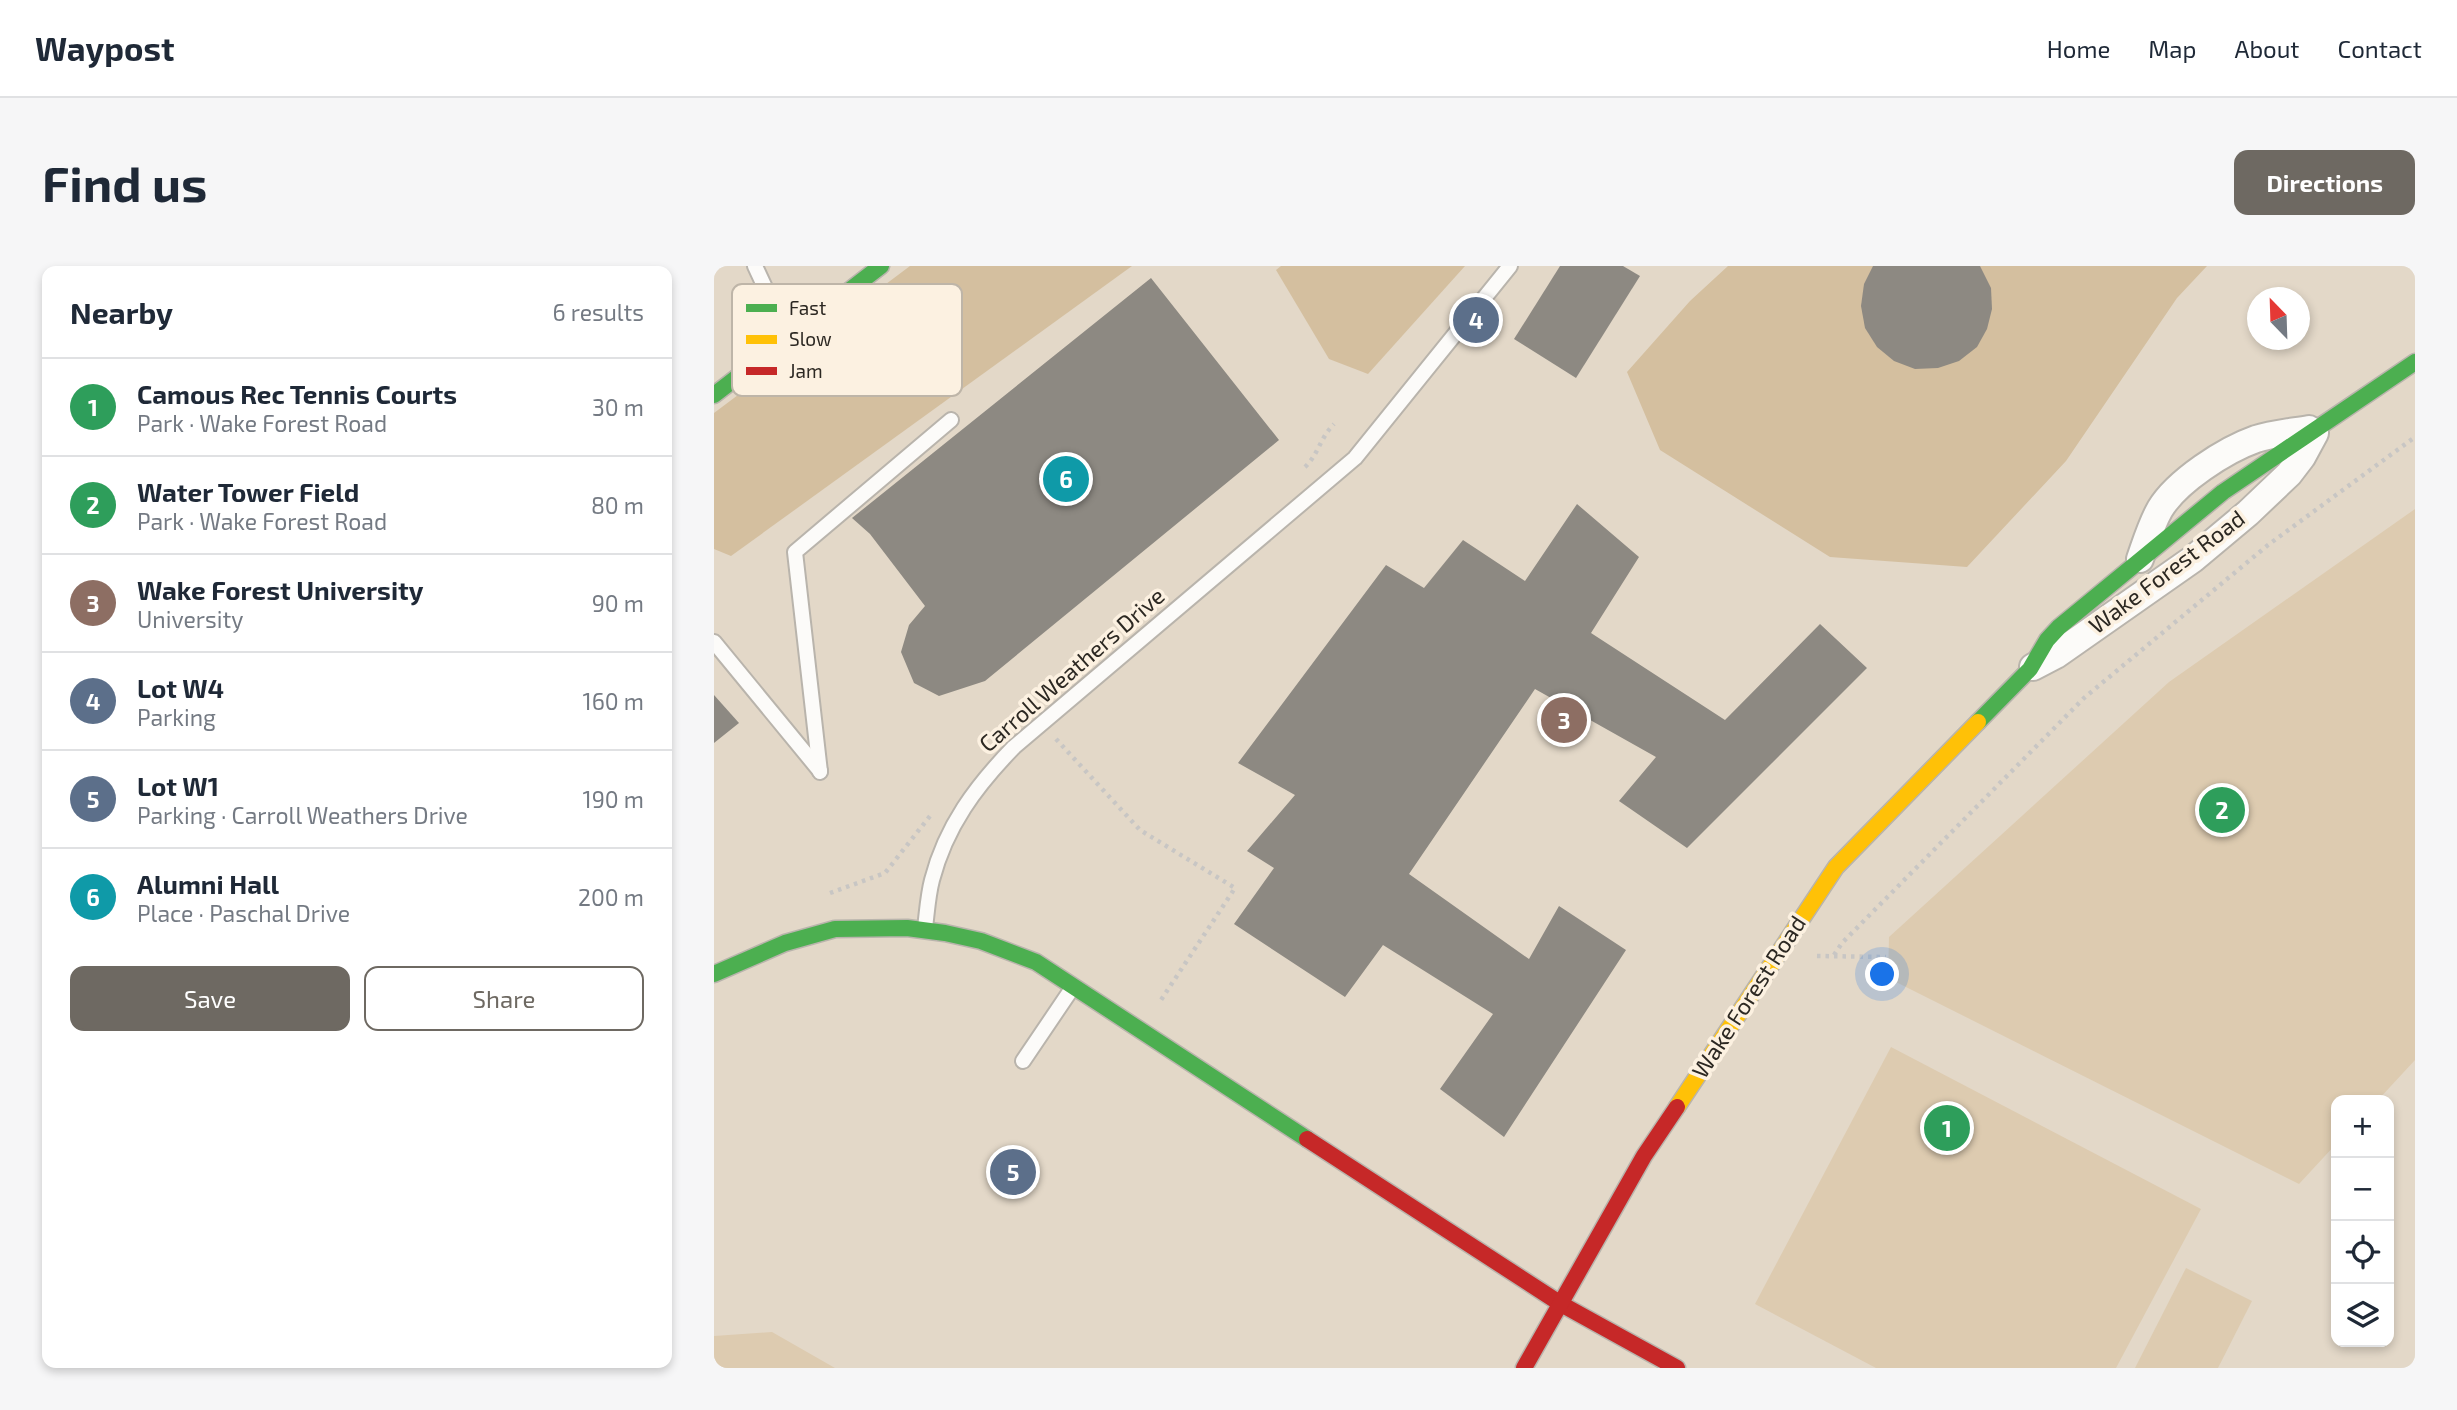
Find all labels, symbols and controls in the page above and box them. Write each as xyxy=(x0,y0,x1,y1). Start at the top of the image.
text: Waypost xyxy=(35,28,174,68)
text: Home xyxy=(2047,34,2110,63)
text: Map xyxy=(2148,34,2196,63)
text: About xyxy=(2234,34,2300,63)
text: Contact xyxy=(2338,34,2422,63)
button: Directions xyxy=(2234,150,2415,215)
text: Find us xyxy=(42,153,207,212)
legend xyxy=(732,284,962,396)
north arrow xyxy=(2247,287,2310,350)
text: Nearby xyxy=(70,294,173,330)
pin: 4 xyxy=(1453,294,1499,346)
text: Fast xyxy=(789,296,826,319)
text: 6 results xyxy=(553,298,644,326)
text: Slow xyxy=(789,327,832,350)
text: Jam xyxy=(789,359,823,382)
text: Camous Rec Tennis Courts xyxy=(137,378,457,409)
text: 1 xyxy=(88,393,98,421)
text: 30 m xyxy=(592,393,644,421)
text: Park · Wake Forest Road xyxy=(137,409,387,437)
pin: 6 xyxy=(1043,453,1089,505)
text: Water Tower Field xyxy=(137,476,359,507)
text: 2 xyxy=(86,491,100,519)
text: 80 m xyxy=(591,491,644,519)
street label: Wake Forest Road xyxy=(2083,503,2250,639)
text: Park · Wake Forest Road xyxy=(137,507,387,535)
text: Wake Forest University xyxy=(137,574,423,605)
street label: Carroll Weathers Drive xyxy=(973,581,1170,757)
text: 3 xyxy=(86,589,100,617)
text: 90 m xyxy=(592,589,644,617)
text: University xyxy=(137,605,243,633)
text: Lot W4 xyxy=(137,672,224,703)
text: 4 xyxy=(86,687,100,715)
text: 160 m xyxy=(583,687,644,715)
pin: 3 xyxy=(1541,694,1587,746)
text: Parking xyxy=(137,703,216,731)
text: Lot W1 xyxy=(137,770,219,801)
pin: 2 xyxy=(2199,784,2245,836)
text: 5 xyxy=(87,785,99,813)
text: 190 m xyxy=(583,785,644,813)
text: Parking · Carroll Weathers Drive xyxy=(137,801,468,829)
text: Alumni Hall xyxy=(137,868,279,899)
text: 6 xyxy=(86,883,100,911)
text: 200 m xyxy=(578,883,644,911)
text: Place · Paschal Drive xyxy=(137,899,350,927)
street label: Wake Forest Road xyxy=(1685,910,1811,1083)
your location xyxy=(1865,957,1899,991)
button: Save xyxy=(70,966,350,1031)
button: Share xyxy=(364,966,644,1031)
map controls xyxy=(2331,1095,2394,1347)
button: + xyxy=(2331,1095,2394,1158)
pin: 1 xyxy=(1924,1102,1970,1154)
pin: 5 xyxy=(990,1146,1036,1198)
button: − xyxy=(2331,1158,2394,1221)
button: locate xyxy=(2331,1221,2394,1284)
button: layers xyxy=(2331,1284,2394,1347)

